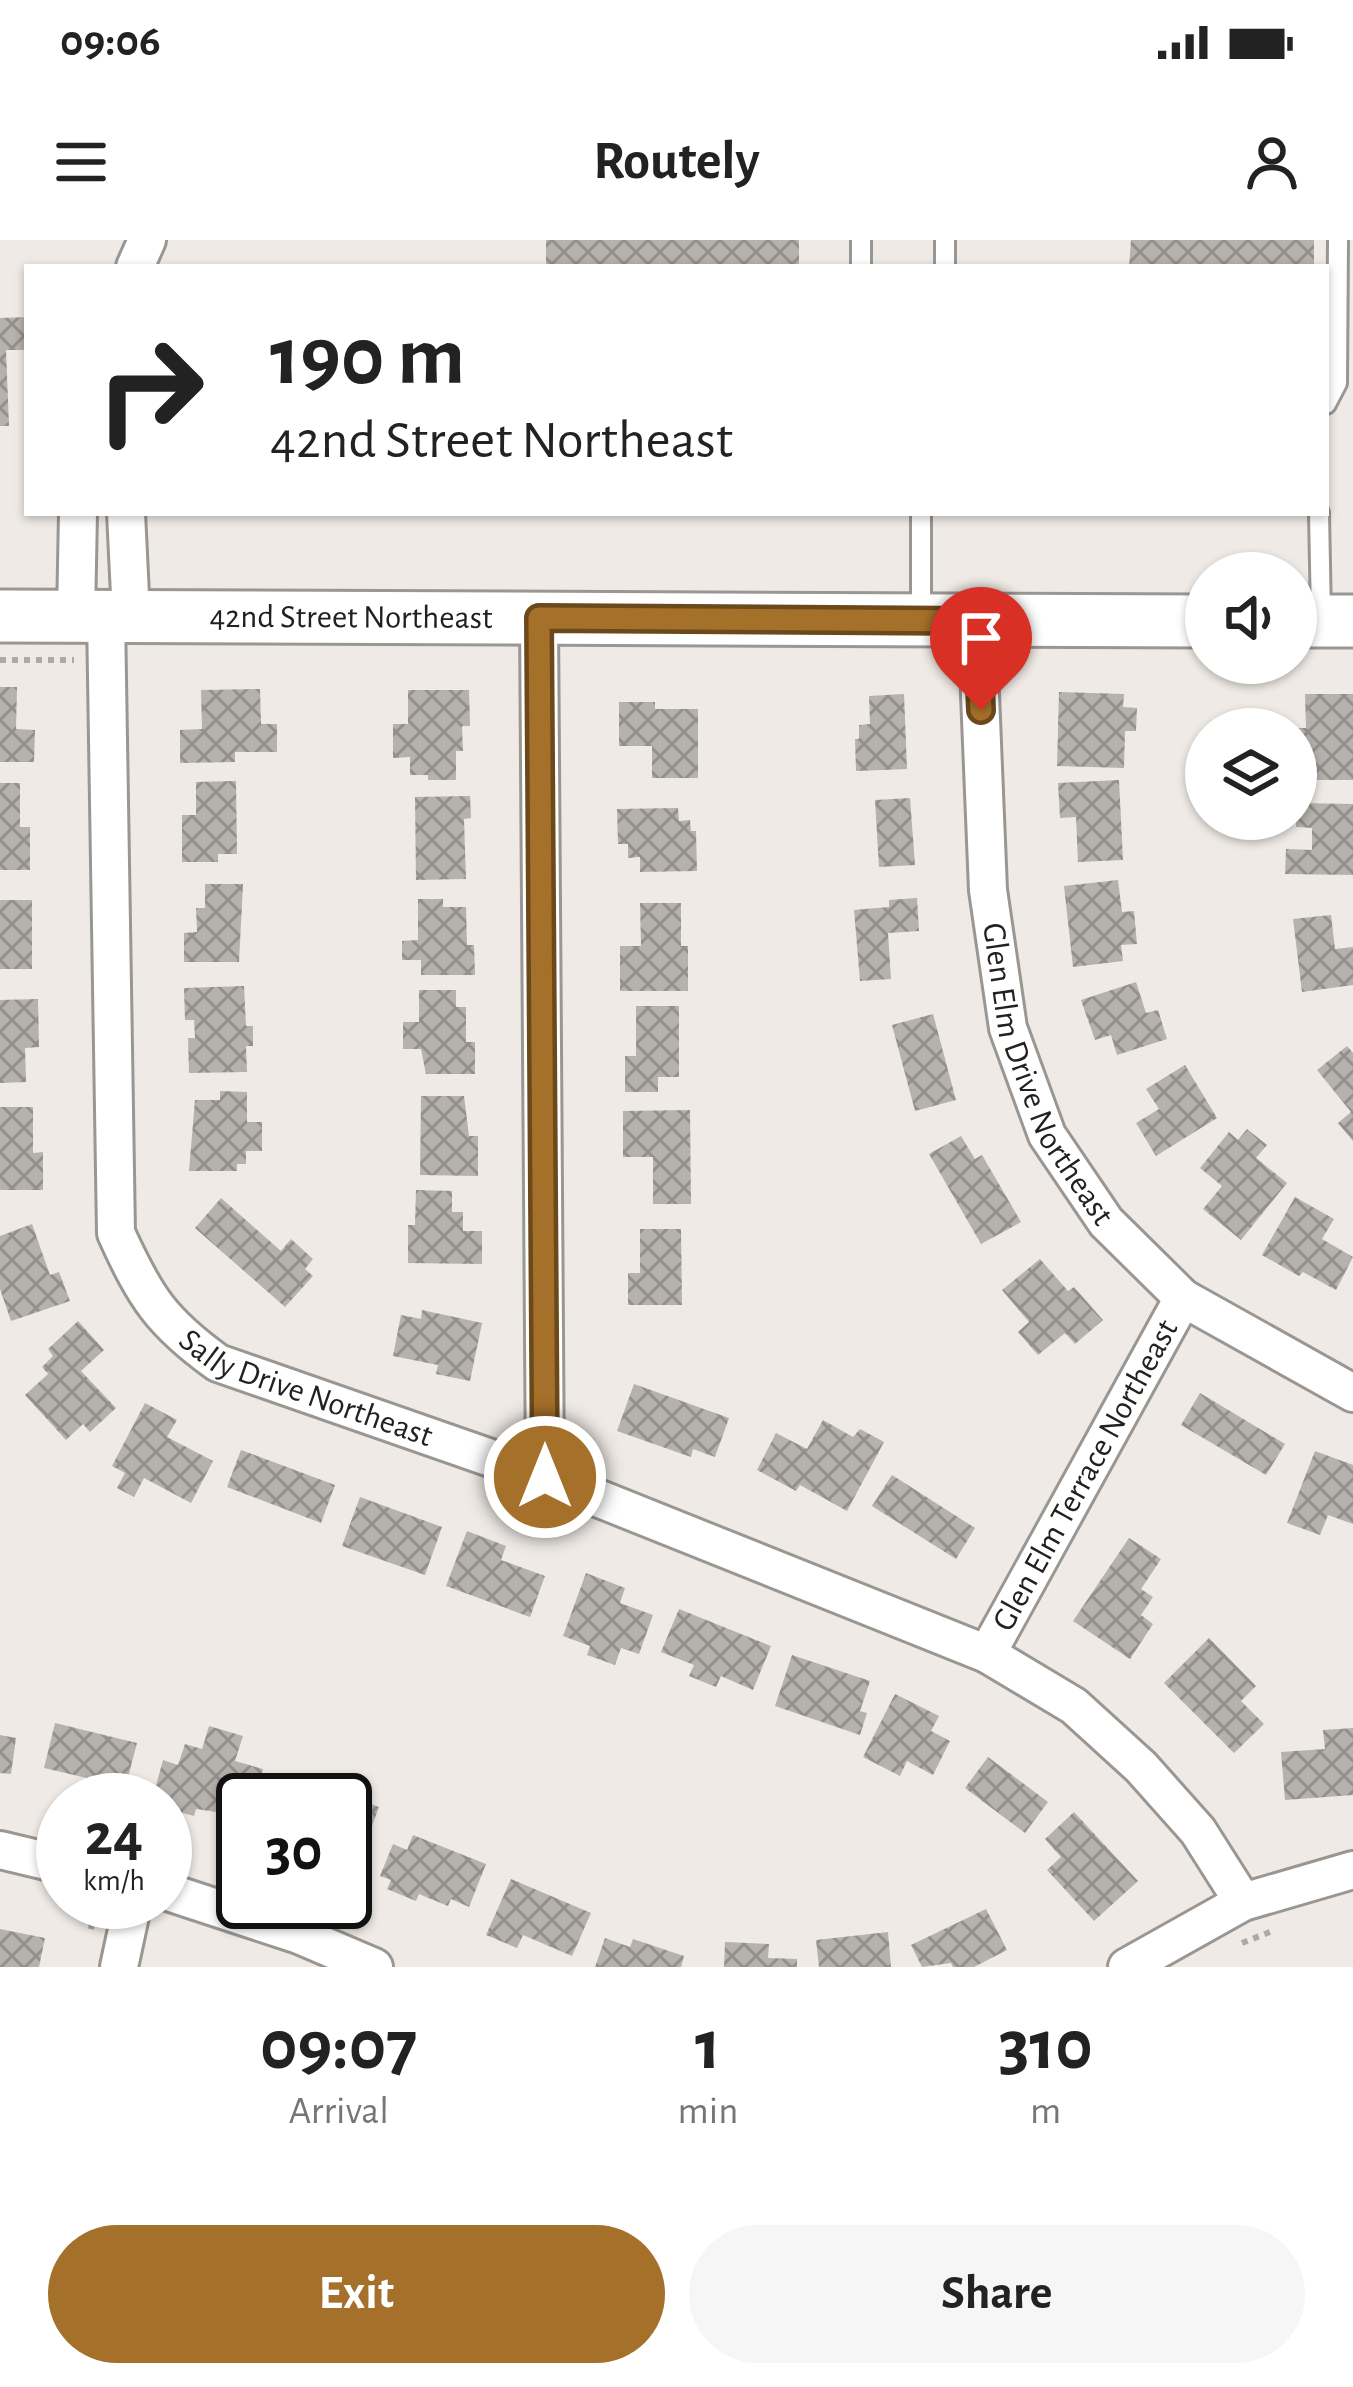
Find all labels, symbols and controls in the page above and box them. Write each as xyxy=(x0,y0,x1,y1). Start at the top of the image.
text: 09:06 xyxy=(60,19,161,64)
icon: menu xyxy=(48,129,114,195)
icon: person xyxy=(1239,129,1305,195)
text: Routely xyxy=(593,135,760,189)
icon: right xyxy=(72,312,228,468)
text: 190 m xyxy=(270,316,465,400)
text: 42nd Street Northeast xyxy=(270,414,733,468)
map controls xyxy=(1185,552,1317,840)
button: sound xyxy=(1185,552,1317,684)
pin xyxy=(930,587,1032,710)
street label: 42nd Street Northeast xyxy=(209,600,493,635)
icon: arrive xyxy=(948,605,1014,671)
button: layers xyxy=(1185,708,1317,840)
street label: Glen Elm Drive Northeast xyxy=(976,921,1120,1231)
street label: Glen Elm Terrace Northeast xyxy=(987,1314,1184,1636)
street label: Sally Drive Northeast xyxy=(173,1323,437,1453)
position arrow xyxy=(482,1414,608,1540)
speed limit sign: 30 xyxy=(216,1773,372,1929)
text: 24 xyxy=(85,1806,143,1866)
text: km/h xyxy=(83,1866,145,1896)
text: 09:07 xyxy=(260,2010,417,2082)
text: 1 xyxy=(695,2010,721,2082)
text: 310 xyxy=(998,2010,1093,2082)
text: Arrival xyxy=(289,2092,389,2131)
text: min xyxy=(678,2092,738,2131)
text: m xyxy=(1030,2092,1061,2131)
button: Exit xyxy=(48,2225,665,2363)
button: Share xyxy=(689,2225,1305,2363)

